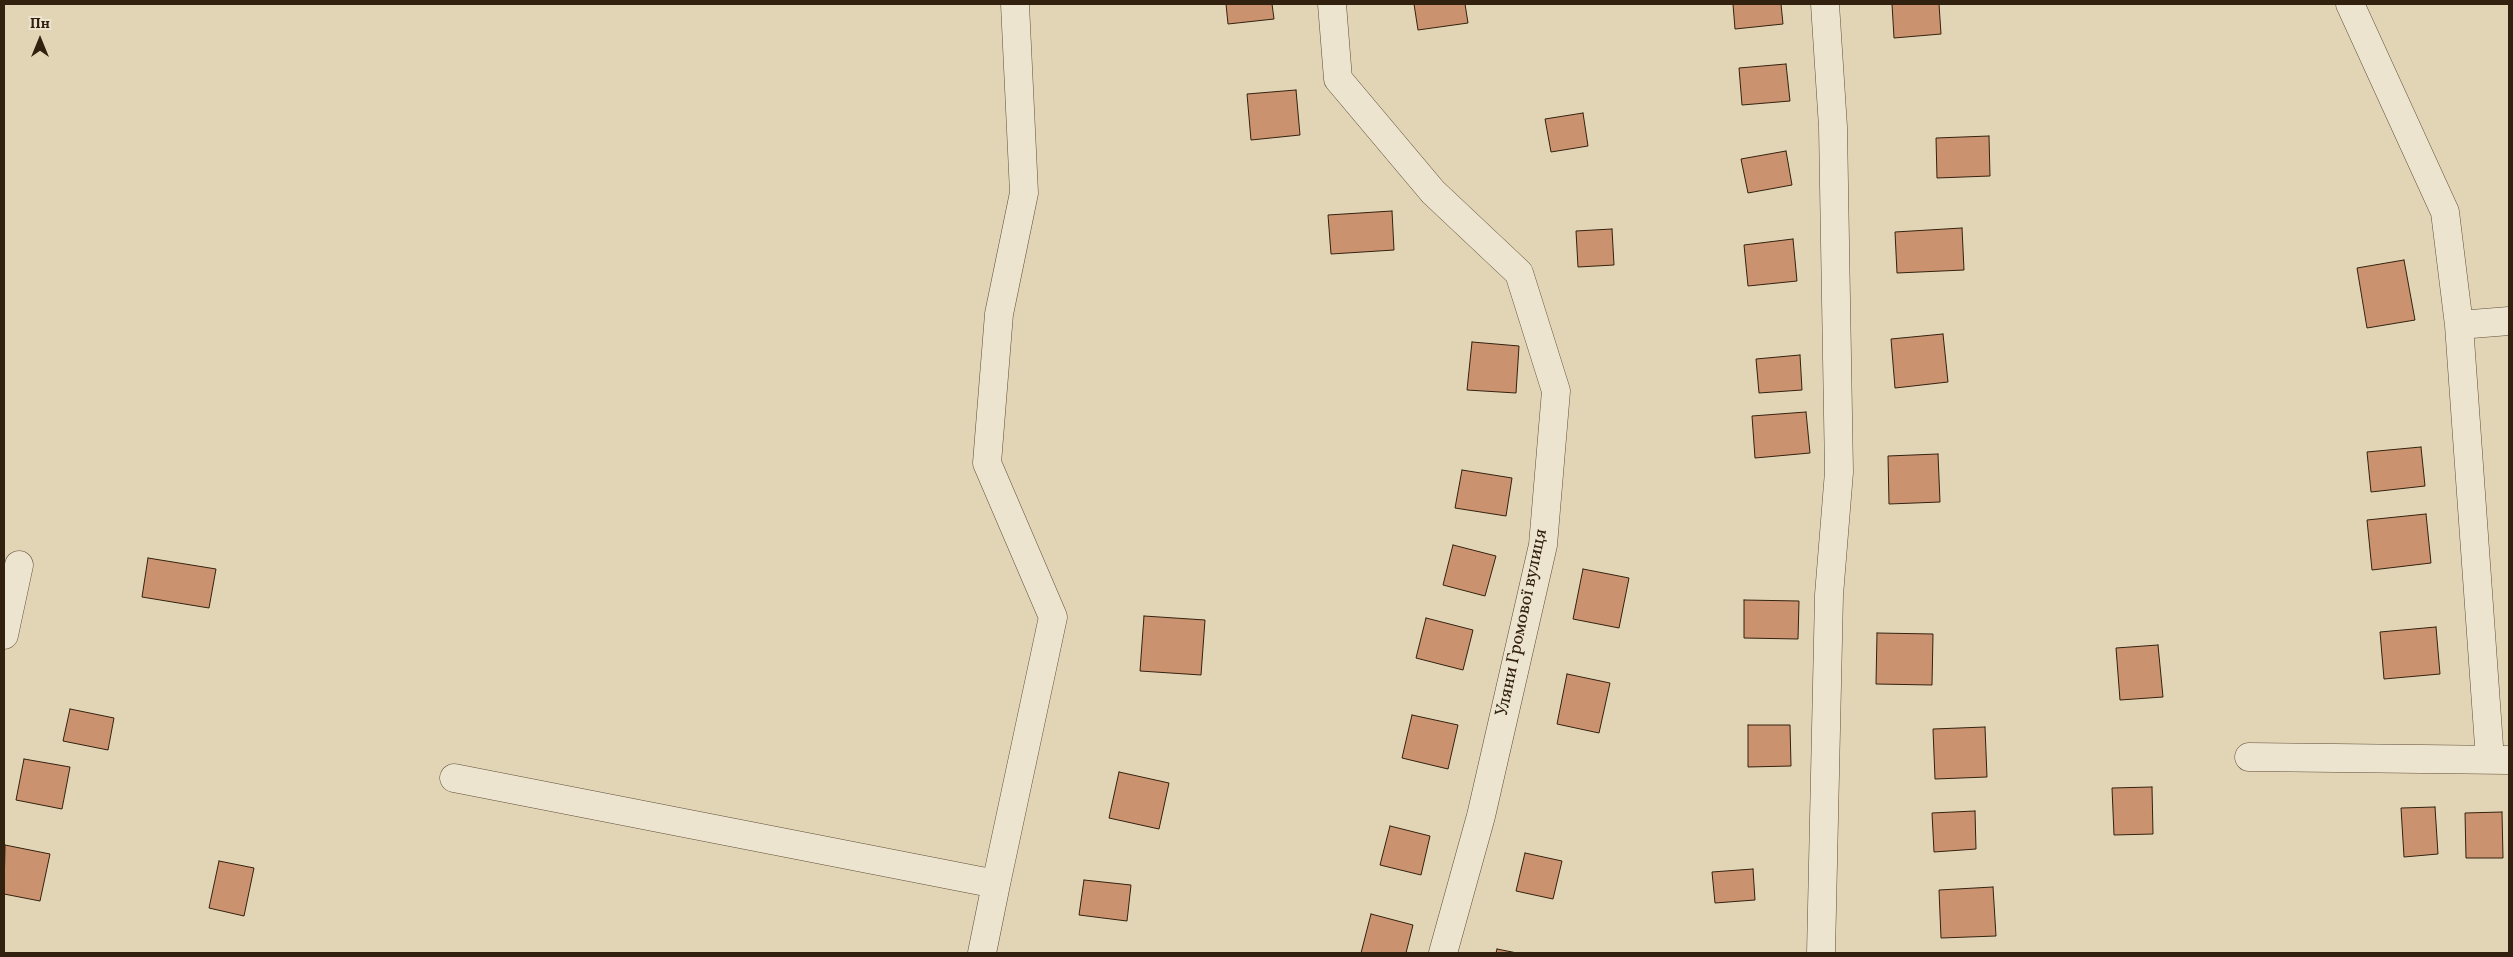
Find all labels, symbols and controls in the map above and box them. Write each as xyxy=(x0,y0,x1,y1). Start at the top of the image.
north arrow xyxy=(15,15,65,65)
text: Пн xyxy=(30,15,50,34)
street label: Уляни Громової вулиця xyxy=(1493,527,1553,719)

